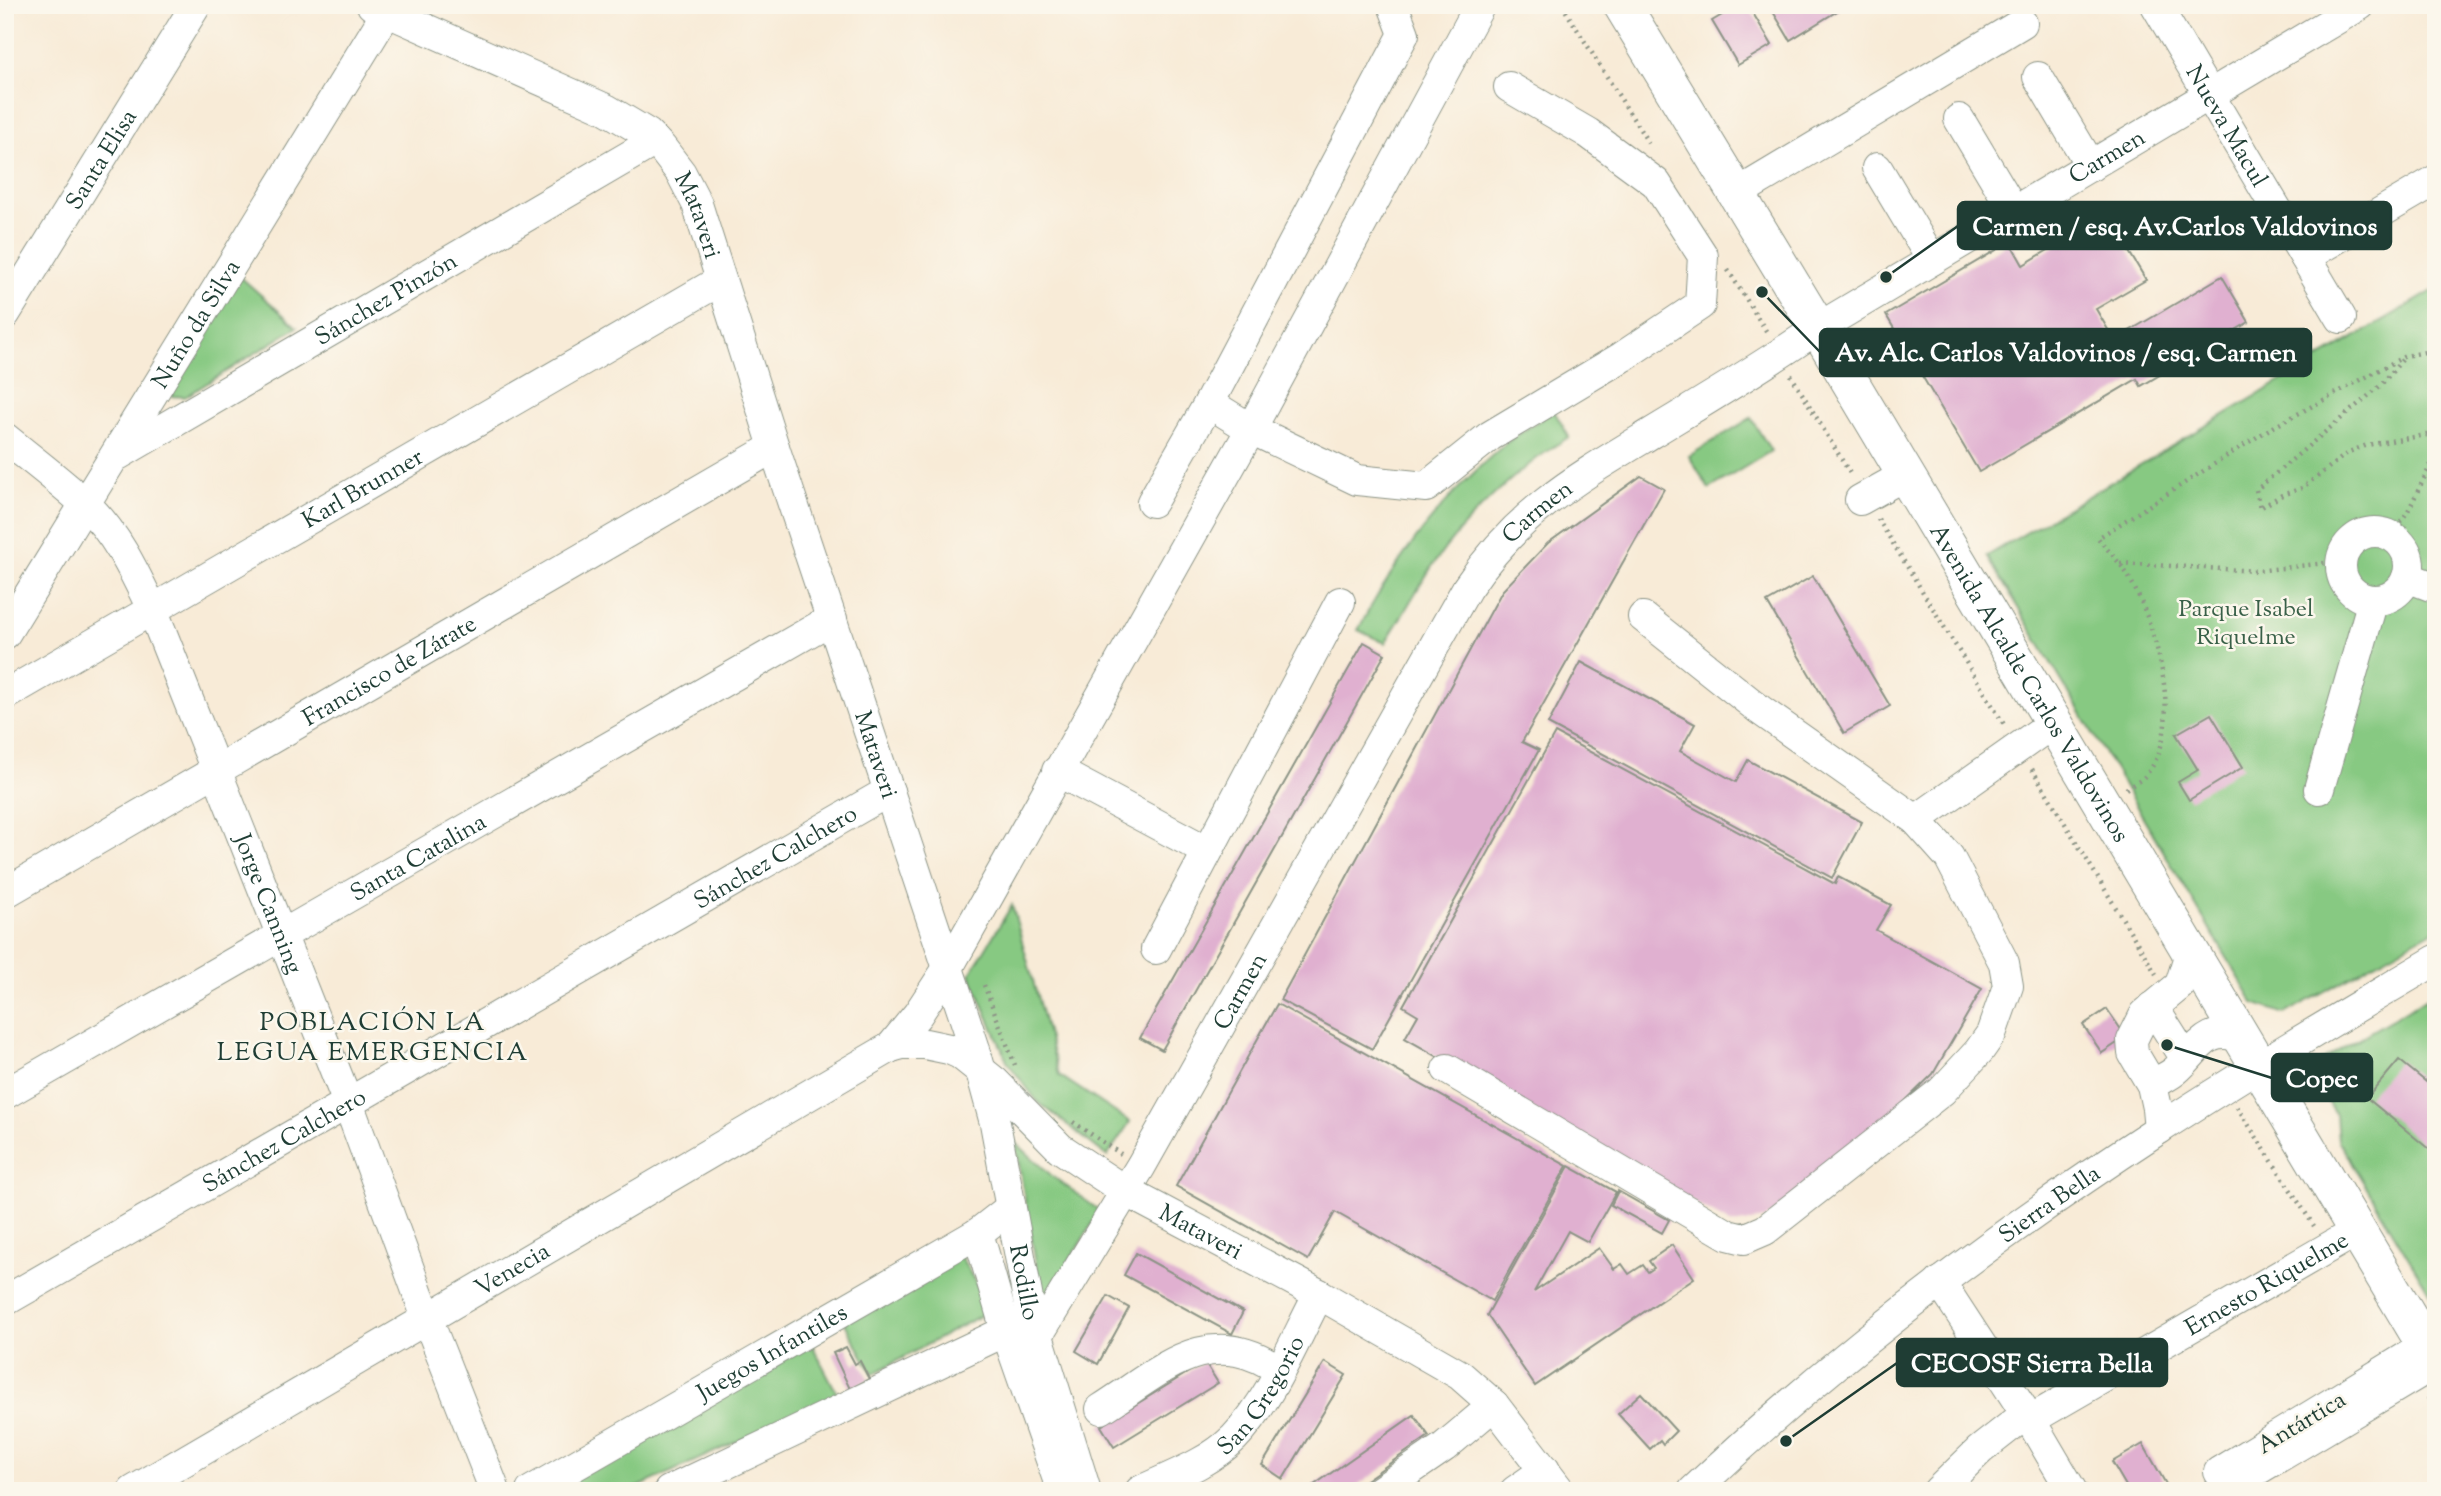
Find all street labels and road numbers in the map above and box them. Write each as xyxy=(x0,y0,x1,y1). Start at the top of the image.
street label: Nueva Macul xyxy=(2176,59,2275,194)
street label: Santa Elisa xyxy=(58,104,146,217)
street label: Carmen xyxy=(2063,122,2152,194)
street label: Mataveri xyxy=(664,167,728,264)
street label: Sánchez Pinzón xyxy=(309,245,464,355)
street label: Nuño da Silva xyxy=(144,254,250,396)
street label: Karl Brunner xyxy=(296,441,430,538)
street label: Carmen xyxy=(1495,473,1580,552)
street label: Avenida Alcalde Carlos Valdovinos xyxy=(1920,518,2137,850)
street label: Francisco de Zárate xyxy=(297,608,484,736)
street label: Mataveri xyxy=(844,707,905,804)
street label: Sánchez Calchero xyxy=(688,798,864,919)
street label: Santa Catalina xyxy=(345,806,493,911)
street label: Jorge Canning xyxy=(223,827,310,980)
street label: Carmen xyxy=(1206,947,1277,1037)
street label: Sánchez Calchero xyxy=(197,1081,373,1202)
street label: Sierra Bella xyxy=(1992,1158,2108,1253)
street label: Mataveri xyxy=(1152,1197,1248,1270)
street label: Ernesto Riquelme xyxy=(2179,1224,2356,1346)
street label: Venecia xyxy=(469,1235,557,1306)
street label: Rodillo xyxy=(999,1242,1047,1325)
street label: Juegos Infantiles xyxy=(689,1297,854,1412)
street label: San Gregorio xyxy=(1210,1330,1314,1465)
street label: Antártica xyxy=(2251,1384,2353,1464)

